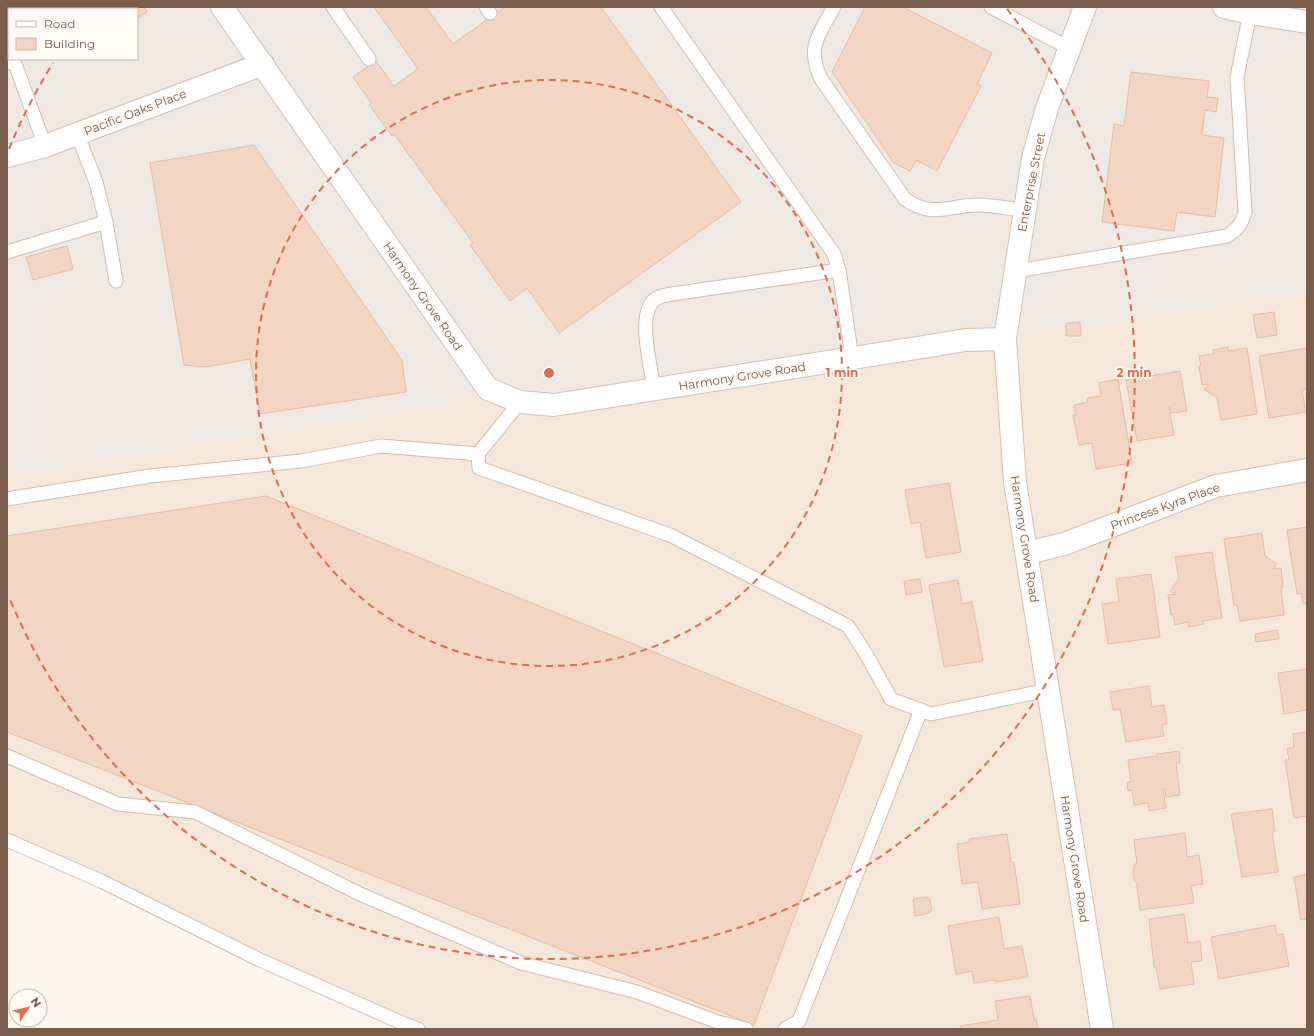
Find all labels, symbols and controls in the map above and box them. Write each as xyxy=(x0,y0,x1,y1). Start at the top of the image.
legend xyxy=(8,8,138,60)
text: Road xyxy=(44,16,75,31)
text: Building xyxy=(44,36,95,51)
street label: Pacific Oaks Place xyxy=(82,86,188,138)
street label: Enterprise Street xyxy=(1014,131,1048,233)
street label: Harmony Grove Road xyxy=(380,239,466,353)
street label: Harmony Grove Road xyxy=(677,359,807,393)
text: 1 min xyxy=(826,365,858,380)
text: 2 min xyxy=(1117,365,1151,380)
centre of rings xyxy=(542,366,556,380)
street label: Harmony Grove Road xyxy=(1008,474,1042,604)
street label: Princess Kyra Place xyxy=(1108,479,1222,533)
street label: Harmony Grove Road xyxy=(1058,794,1092,924)
north arrow xyxy=(8,988,48,1028)
text: N xyxy=(28,995,44,1010)

